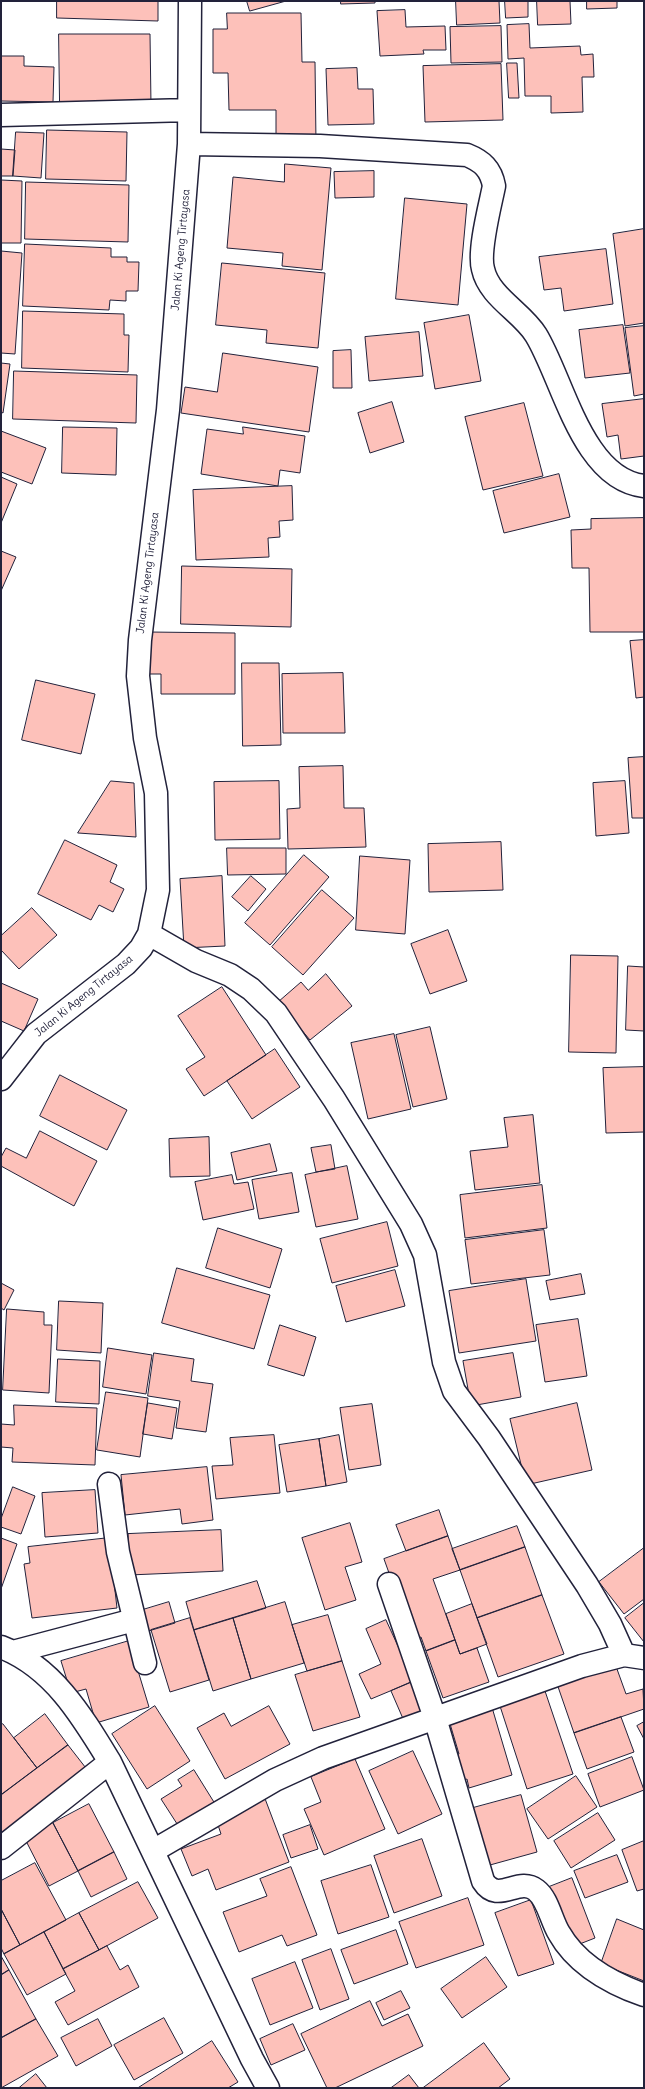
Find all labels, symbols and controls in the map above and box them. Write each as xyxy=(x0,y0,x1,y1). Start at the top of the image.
street label: Jalan Ki Ageng Tirtayasa xyxy=(169,189,193,311)
street label: Jalan Ki Ageng Tirtayasa xyxy=(134,512,162,634)
street label: Jalan Ki Ageng Tirtayasa xyxy=(32,952,136,1040)

